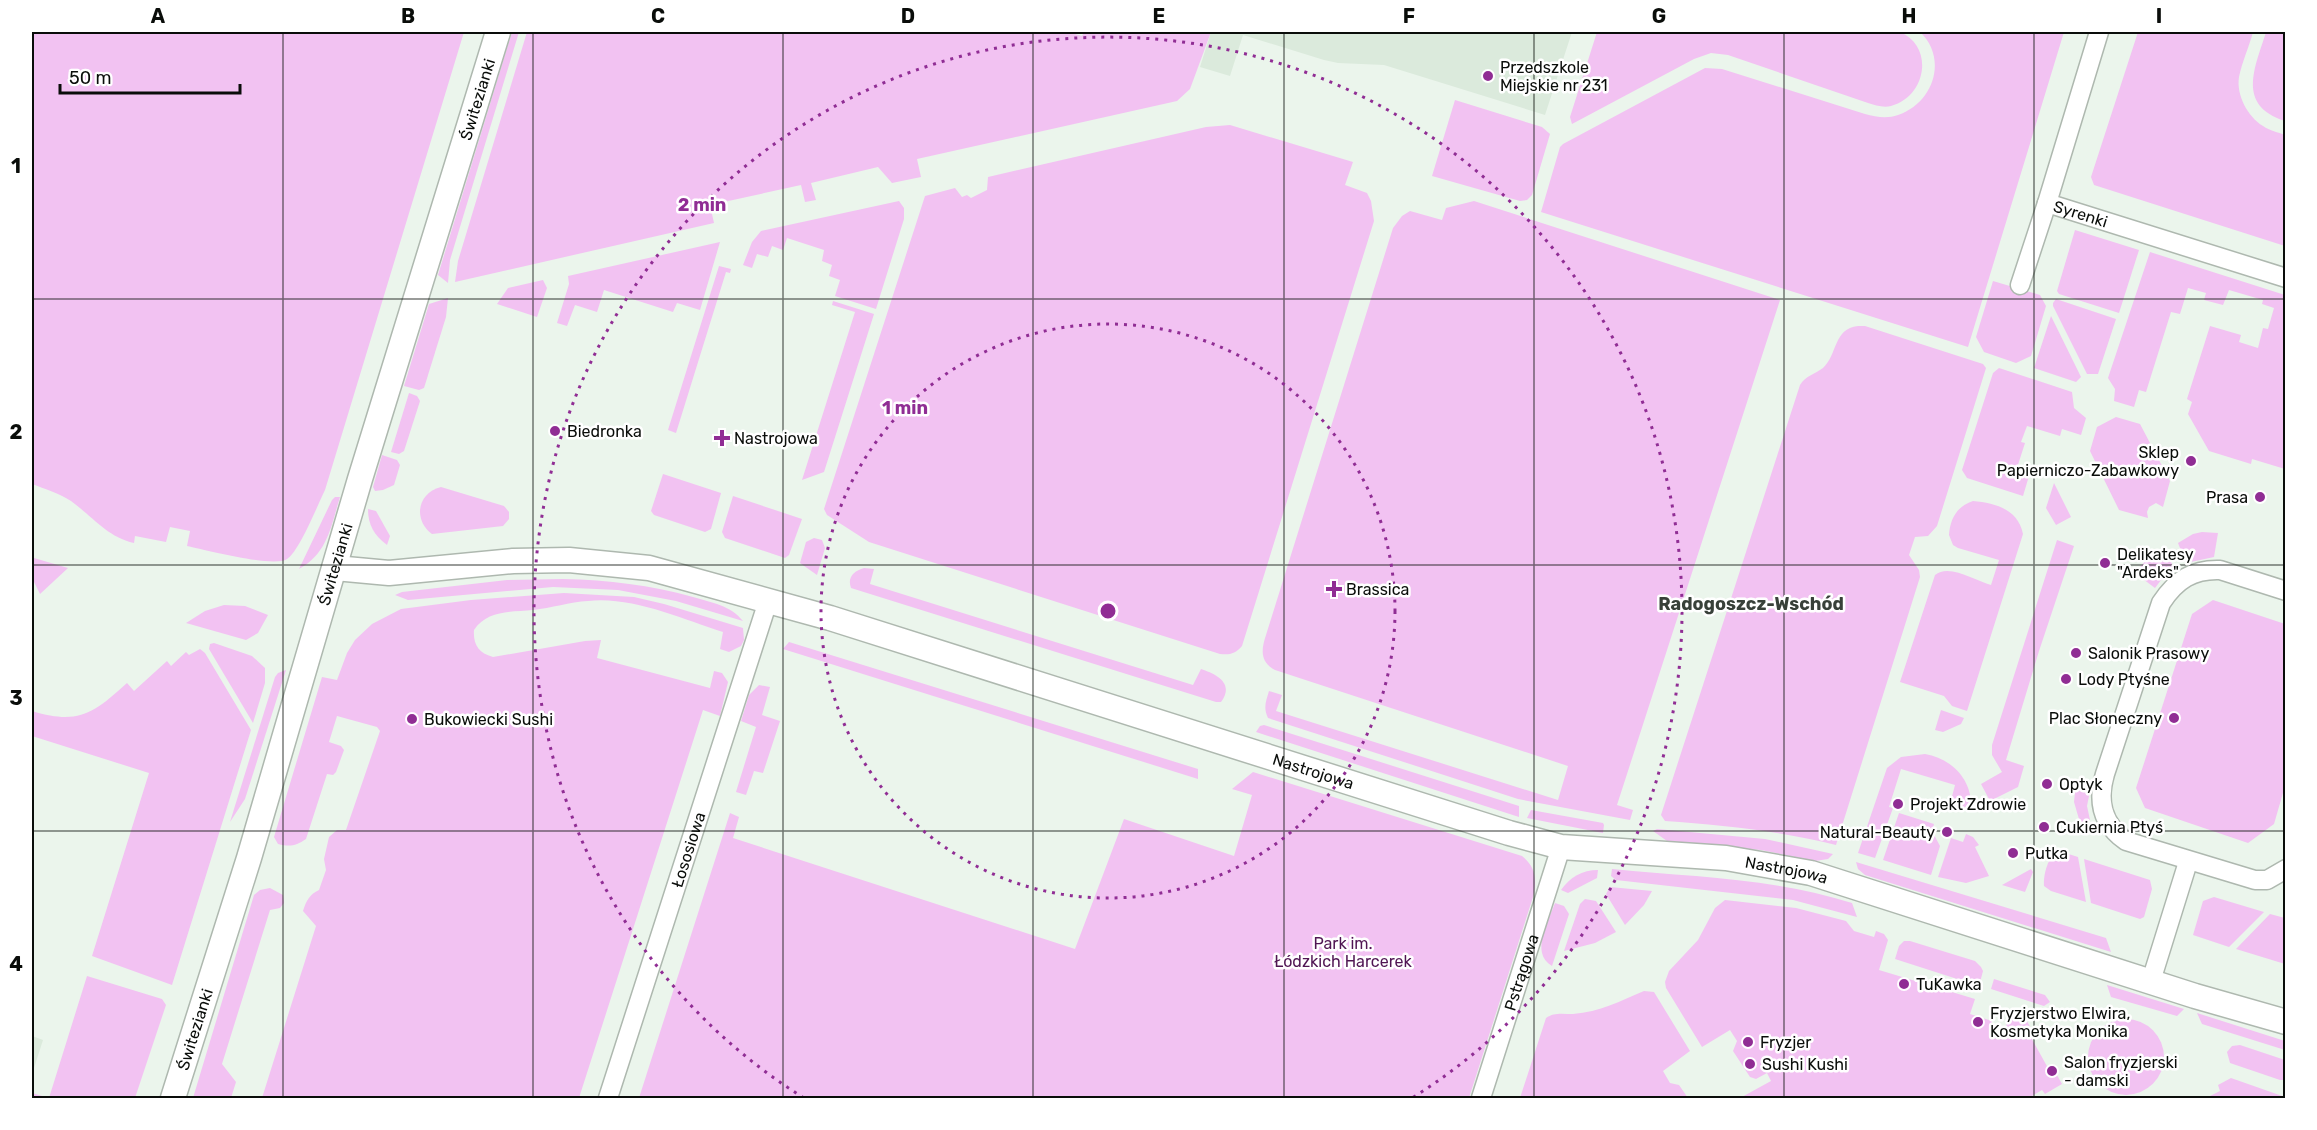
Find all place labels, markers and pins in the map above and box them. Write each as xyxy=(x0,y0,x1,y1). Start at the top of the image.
place label: Przedszkole Miejskie nr 231 xyxy=(1500,58,1608,95)
marker: Przedszkole Miejskie nr 231 xyxy=(1481,69,1495,83)
place label: Biedronka xyxy=(567,422,642,441)
marker: Biedronka xyxy=(548,424,562,438)
place label: Nastrojowa xyxy=(734,429,818,448)
marker: Nastrojowa xyxy=(715,431,729,445)
place label: Sklep Papierniczo-Zabawkowy xyxy=(1997,443,2179,480)
marker: Sklep Papierniczo-Zabawkowy xyxy=(2184,454,2198,468)
place label: Prasa xyxy=(2206,488,2248,507)
marker: Prasa xyxy=(2253,490,2267,504)
place label: Delikatesy "Ardeks" xyxy=(2117,545,2194,582)
marker: Delikatesy "Ardeks" xyxy=(2098,556,2112,570)
place label: Brassica xyxy=(1346,580,1409,599)
marker: Brassica xyxy=(1327,582,1341,596)
centre of rings xyxy=(1098,601,1118,621)
place label: Salonik Prasowy xyxy=(2088,644,2209,663)
marker: Salonik Prasowy xyxy=(2069,646,2083,660)
place label: Lody Ptyśne xyxy=(2078,670,2170,689)
marker: Lody Ptyśne xyxy=(2059,672,2073,686)
place label: Plac Słoneczny xyxy=(2049,709,2162,728)
place label: Bukowiecki Sushi xyxy=(424,710,553,729)
marker: Plac Słoneczny xyxy=(2167,711,2181,725)
marker: Bukowiecki Sushi xyxy=(405,712,419,726)
place label: Optyk xyxy=(2059,775,2103,794)
marker: Optyk xyxy=(2040,777,2054,791)
place label: Projekt Zdrowie xyxy=(1910,795,2026,814)
marker: Projekt Zdrowie xyxy=(1891,797,1905,811)
place label: Cukiernia Ptyś xyxy=(2056,818,2163,837)
marker: Cukiernia Ptyś xyxy=(2037,820,2051,834)
place label: Natural-Beauty xyxy=(1820,823,1935,842)
marker: Natural-Beauty xyxy=(1940,825,1954,839)
place label: Putka xyxy=(2025,844,2068,863)
marker: Putka xyxy=(2006,846,2020,860)
place label: TuKawka xyxy=(1916,975,1982,994)
marker: TuKawka xyxy=(1897,977,1911,991)
place label: Fryzjerstwo Elwira, Kosmetyka Monika xyxy=(1990,1004,2130,1041)
marker: Fryzjerstwo Elwira, Kosmetyka Monika xyxy=(1971,1015,1985,1029)
place label: Fryzjer xyxy=(1760,1033,1811,1052)
marker: Fryzjer xyxy=(1741,1035,1755,1049)
place label: Salon fryzjerski - damski xyxy=(2064,1053,2178,1090)
place label: Sushi Kushi xyxy=(1762,1055,1848,1074)
marker: Sushi Kushi xyxy=(1743,1057,1757,1071)
marker: Salon fryzjerski - damski xyxy=(2045,1064,2059,1078)

